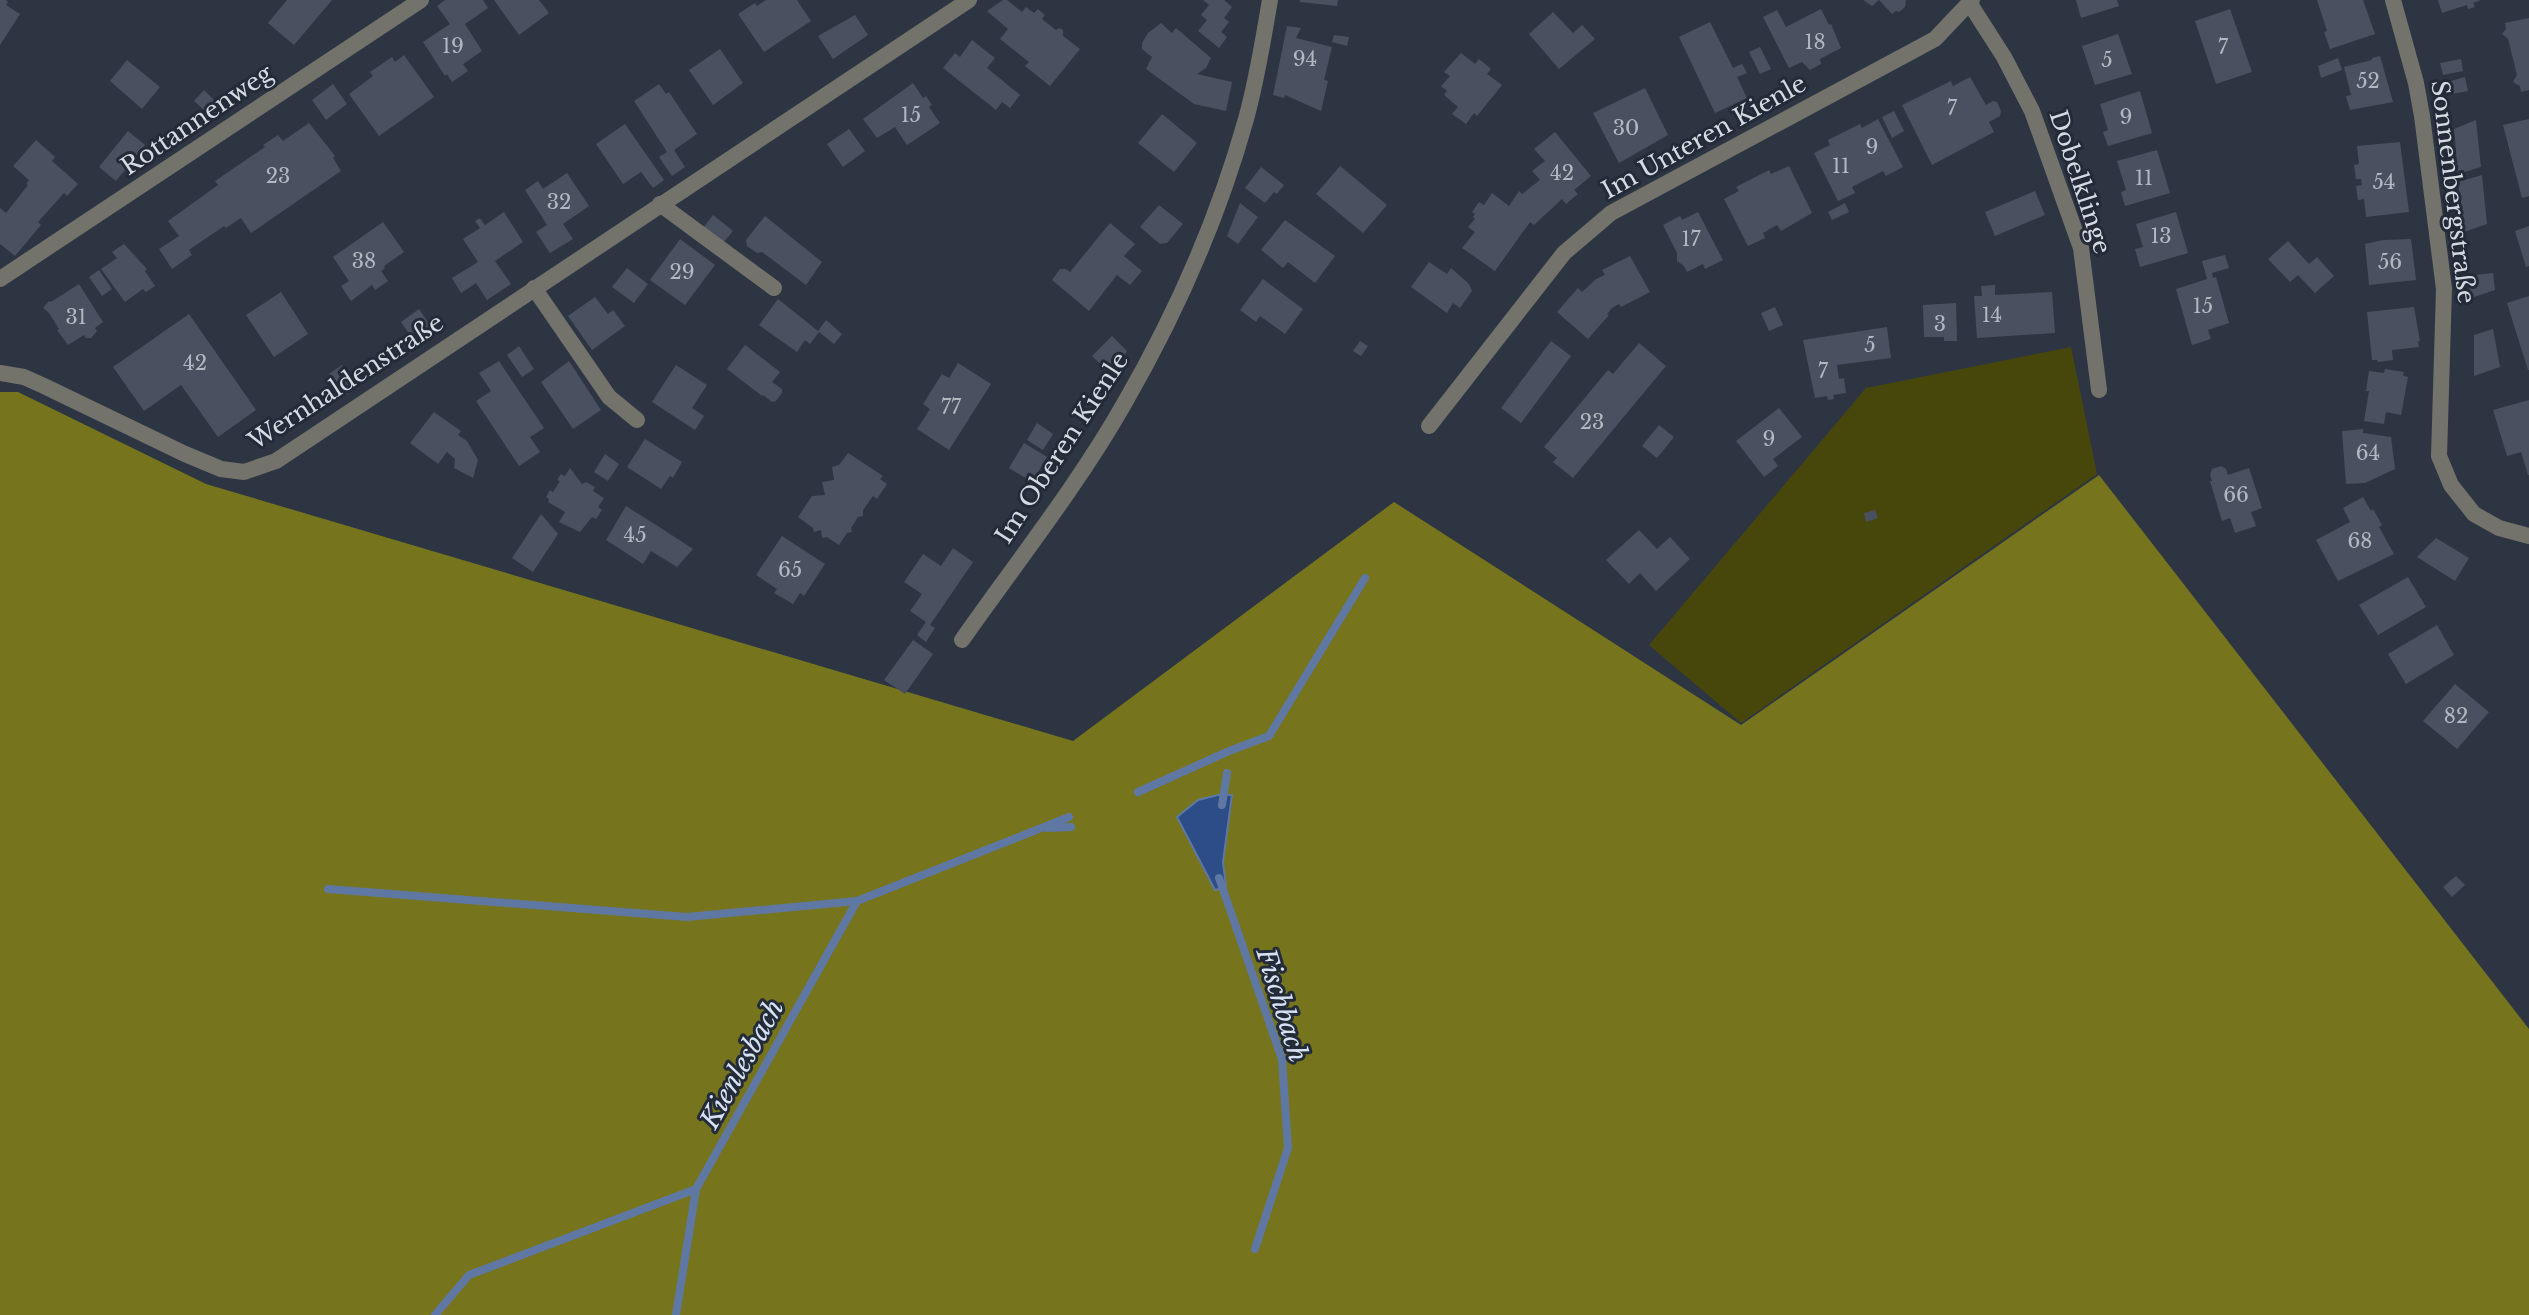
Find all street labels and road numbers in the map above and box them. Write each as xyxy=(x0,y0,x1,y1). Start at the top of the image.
street label: Rottannenweg xyxy=(115,58,279,181)
street label: Im Unteren Kienle xyxy=(1597,68,1811,205)
street label: Sonnenbergstraße xyxy=(2425,79,2482,305)
street label: Dobelklinge xyxy=(2044,106,2117,257)
street label: Wernhaldenstraße xyxy=(242,308,449,456)
street label: Im Oberen Kienle xyxy=(989,347,1134,549)

